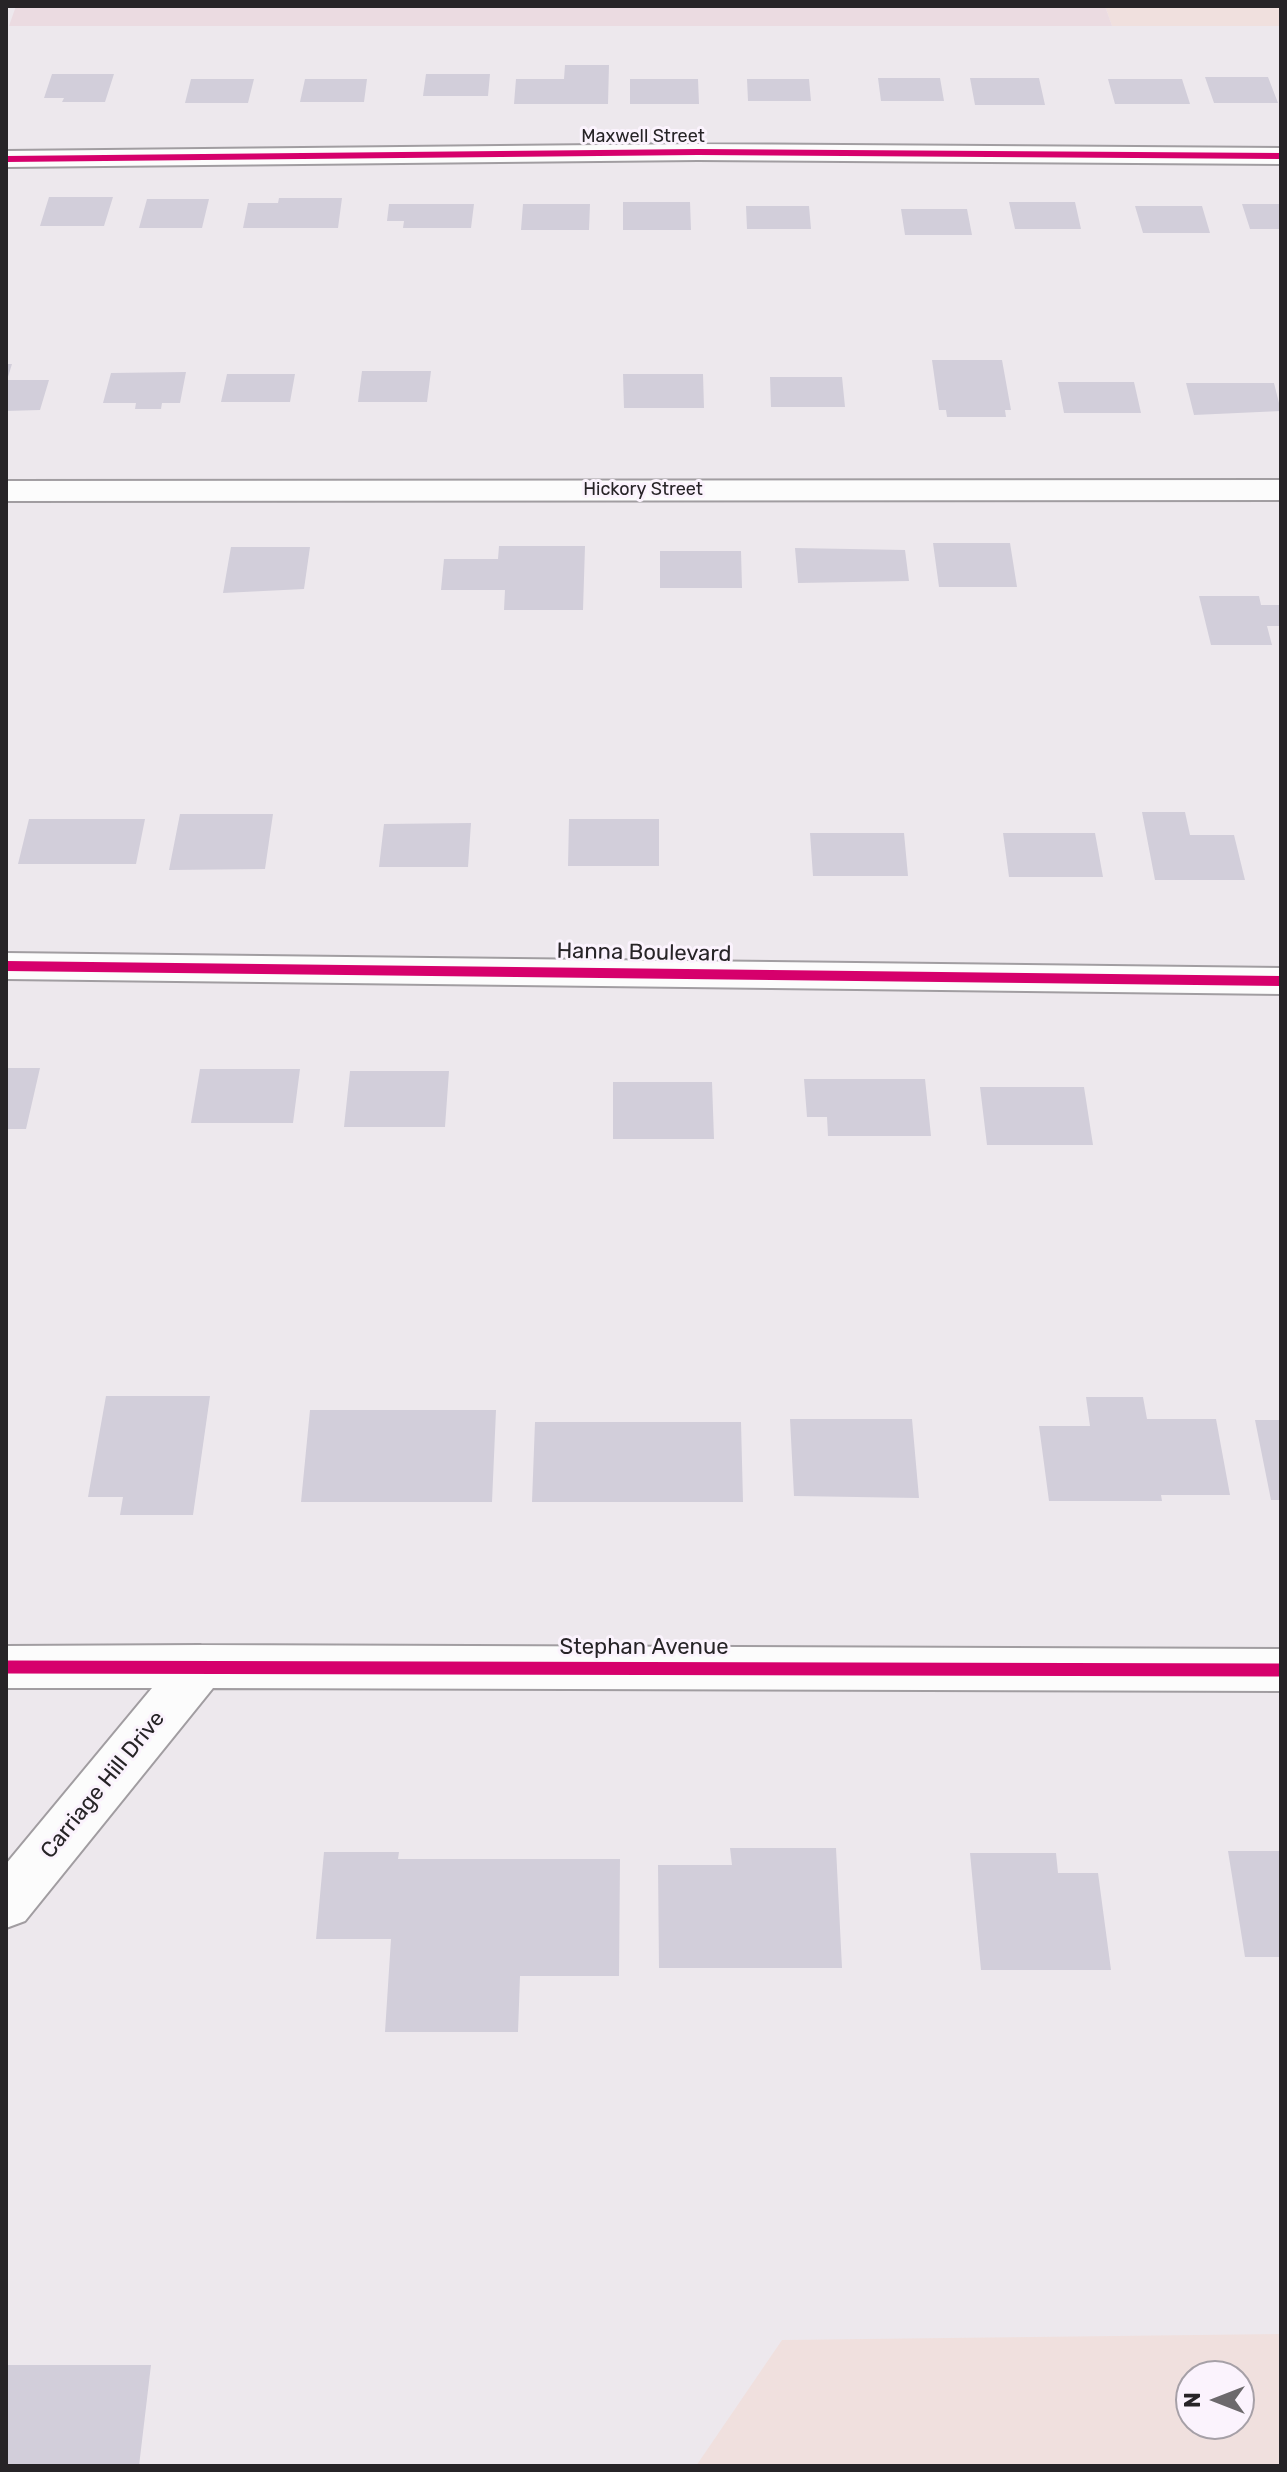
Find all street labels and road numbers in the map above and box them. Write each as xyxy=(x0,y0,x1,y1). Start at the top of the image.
street label: Maxwell Street xyxy=(581,126,705,148)
street label: Hickory Street xyxy=(583,479,703,501)
street label: Hanna Boulevard xyxy=(556,938,732,968)
street label: Stephan Avenue xyxy=(559,1635,729,1661)
street label: Carriage Hill Drive xyxy=(36,1706,170,1864)

